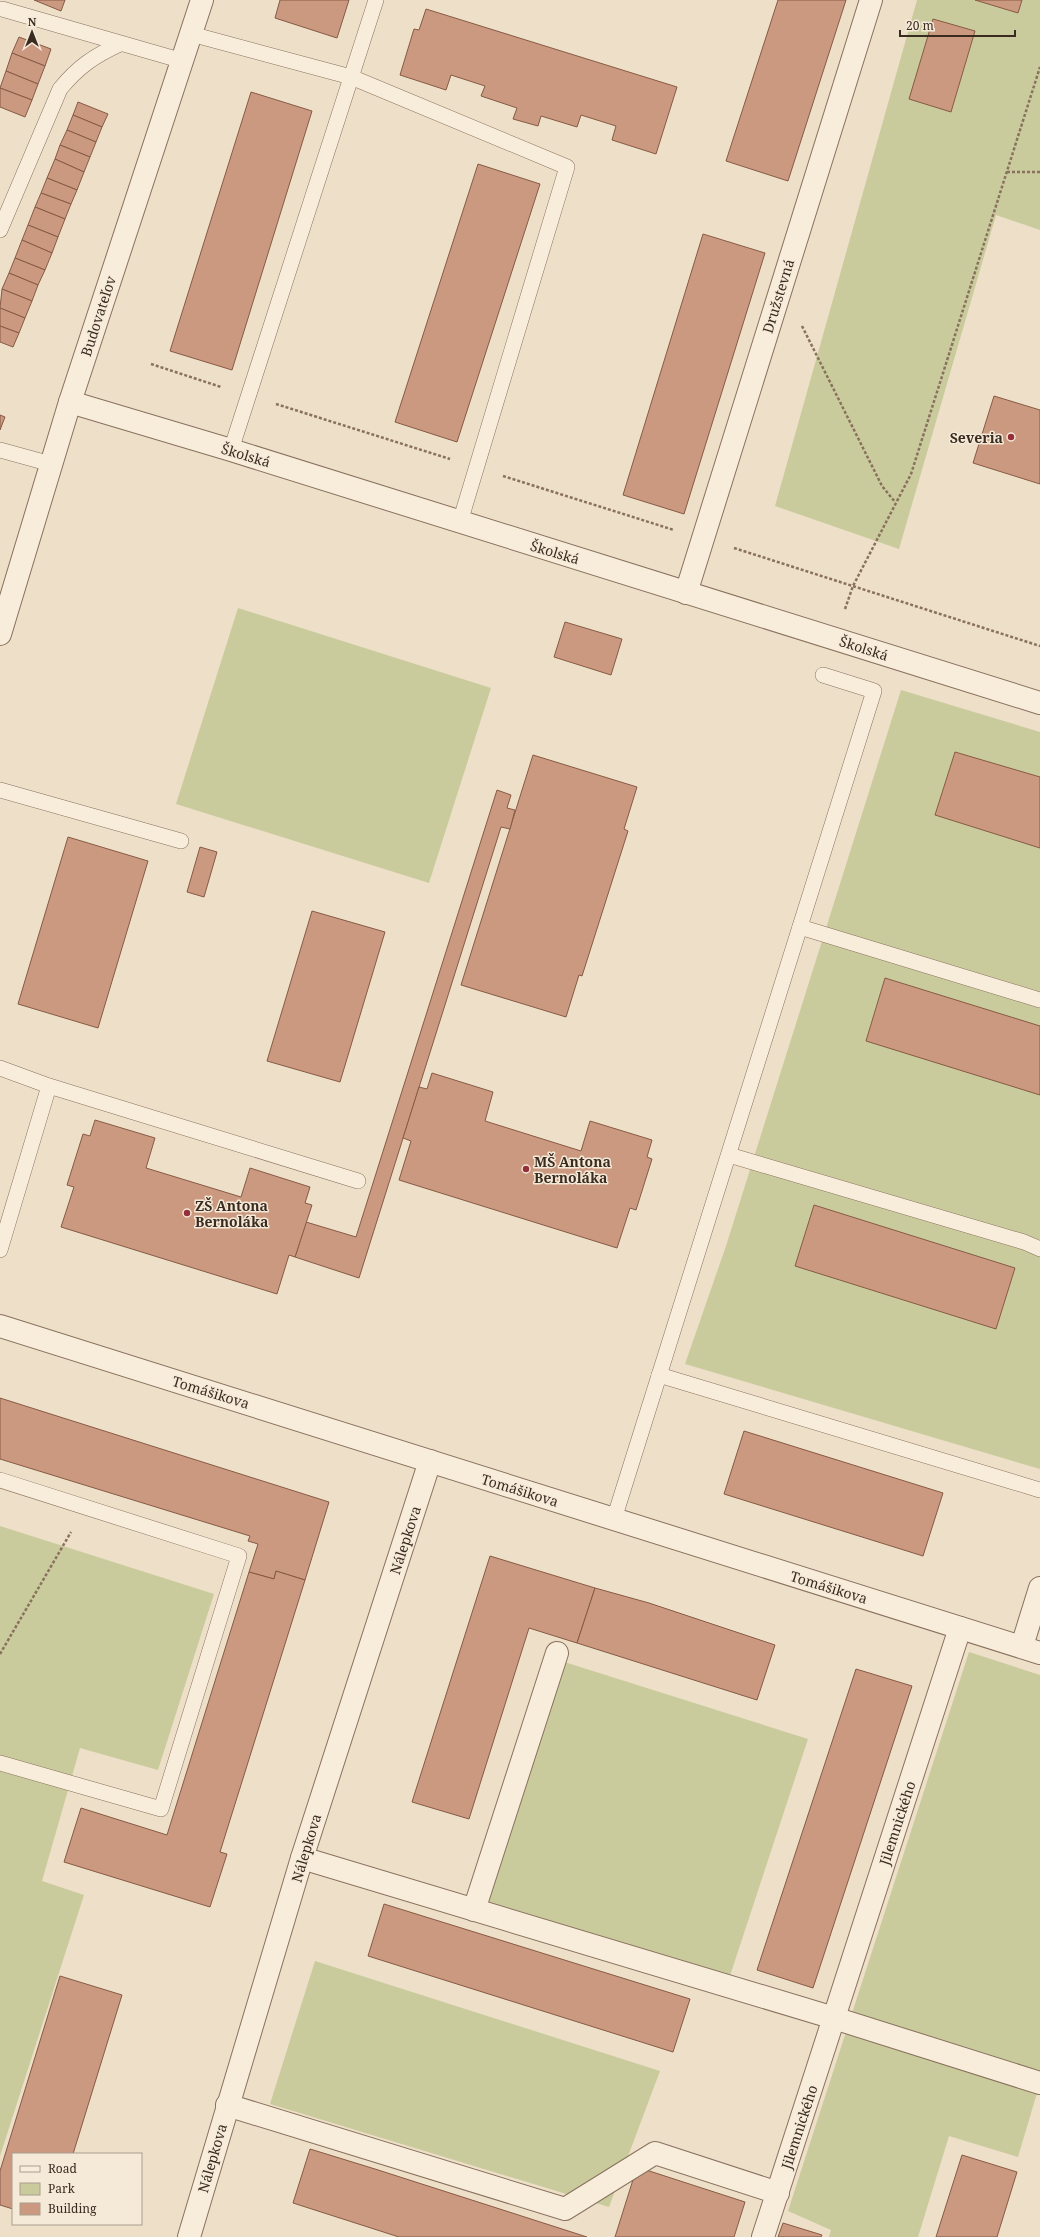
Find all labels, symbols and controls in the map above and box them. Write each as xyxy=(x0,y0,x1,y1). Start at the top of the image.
north arrow xyxy=(12,12,52,52)
scale bar xyxy=(900,12,1015,38)
text: N xyxy=(28,14,37,29)
text: 20 m xyxy=(906,17,934,34)
street label: Družstevná xyxy=(758,257,798,335)
street label: Budovateľov xyxy=(76,272,120,359)
place label: Severia xyxy=(950,428,1003,447)
marker: Severia xyxy=(1006,432,1016,442)
street label: Školská xyxy=(219,439,273,471)
street label: Školská xyxy=(528,536,582,568)
street label: Školská xyxy=(837,631,891,665)
place label: MŠ Antona Bernoláka xyxy=(534,1152,611,1187)
marker: MŠ Antona Bernoláka xyxy=(521,1164,531,1174)
place label: ZŠ Antona Bernoláka xyxy=(195,1196,268,1231)
marker: ZŠ Antona Bernoláka xyxy=(182,1208,192,1218)
street label: Tomášikova xyxy=(170,1371,252,1413)
street label: Tomášikova xyxy=(479,1469,561,1511)
street label: Nálepkova xyxy=(385,1503,425,1577)
street label: Tomášikova xyxy=(788,1566,870,1608)
street label: Jilemnického xyxy=(874,1779,920,1868)
street label: Nálepkova xyxy=(287,1811,325,1885)
street label: Jilemnického xyxy=(776,2083,822,2172)
street label: Nálepkova xyxy=(193,2121,231,2195)
legend xyxy=(12,2153,142,2225)
text: Road xyxy=(48,2160,78,2177)
text: Park xyxy=(48,2180,76,2197)
text: Building xyxy=(48,2200,97,2217)

